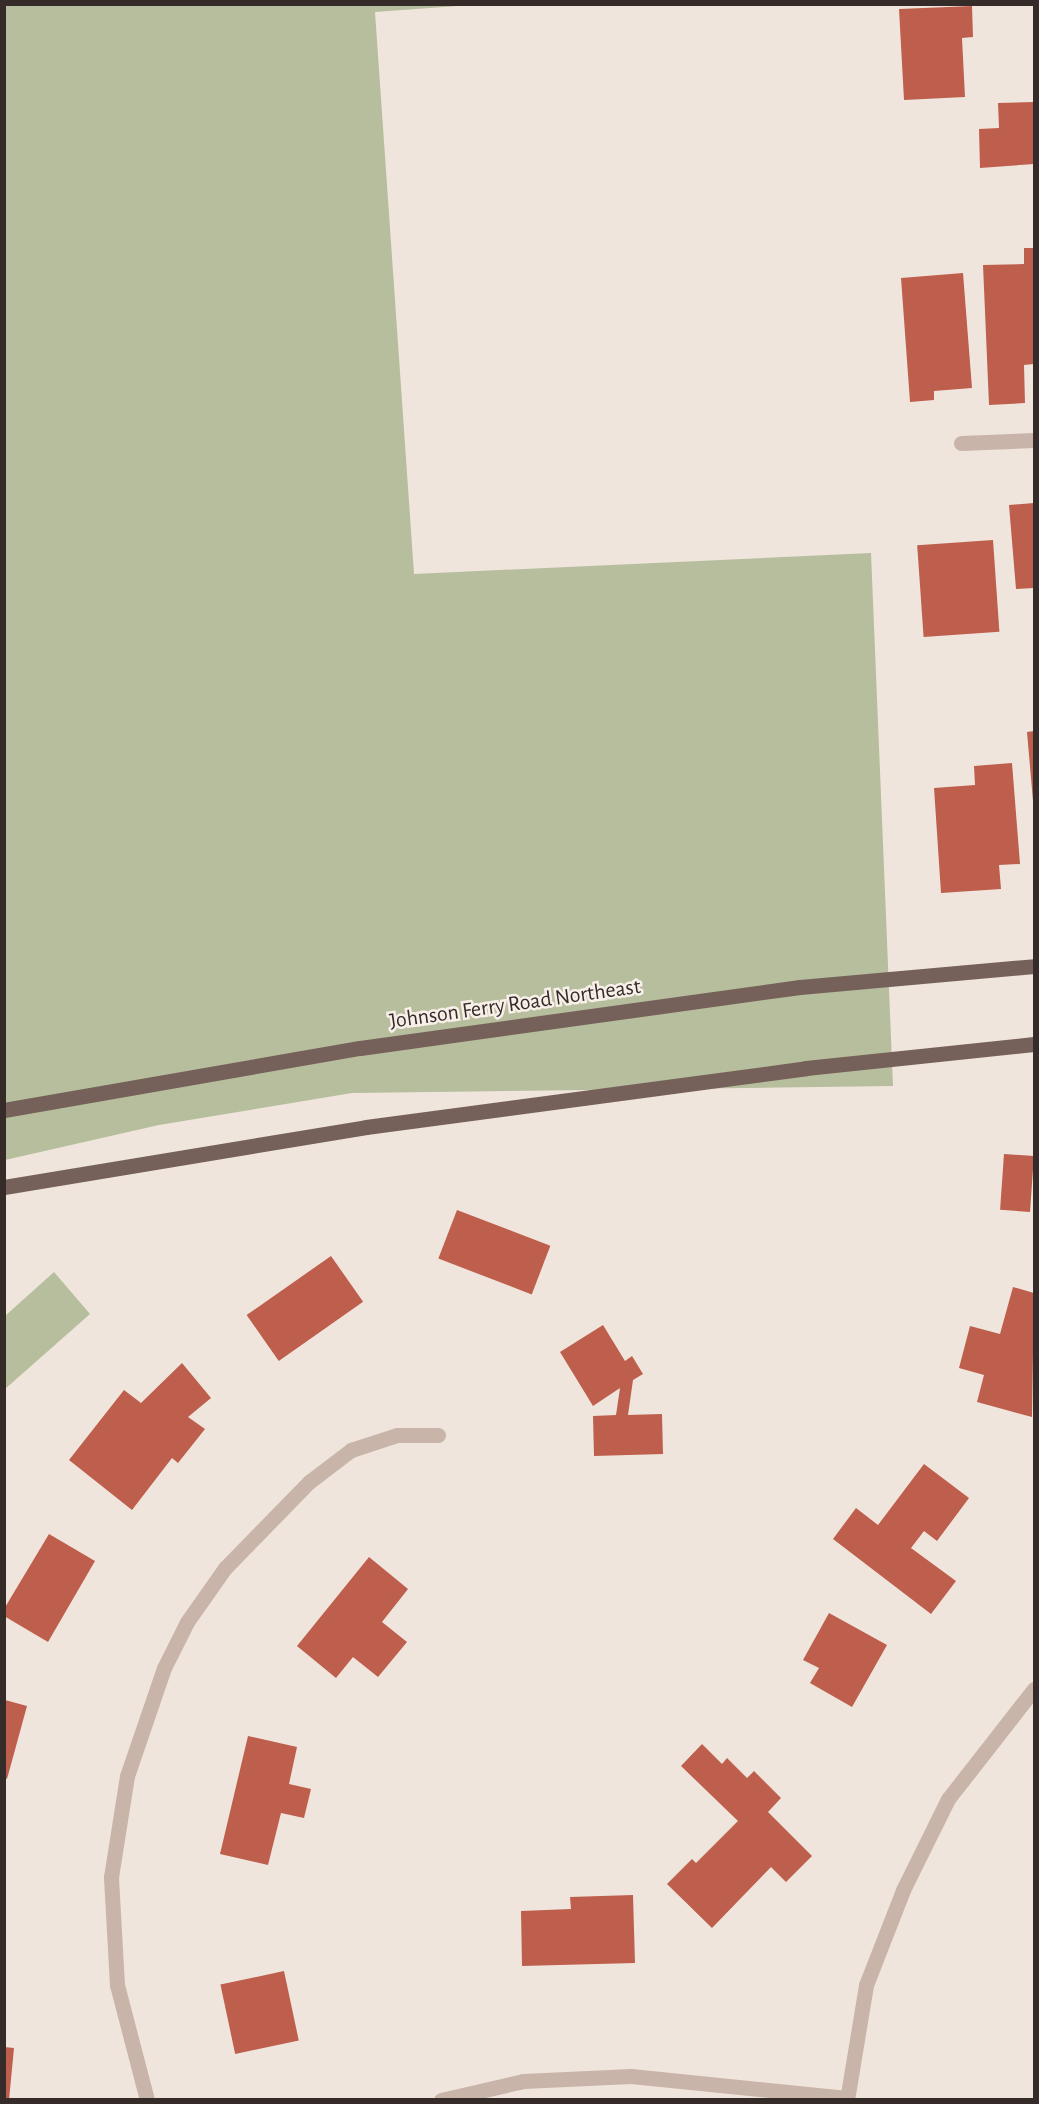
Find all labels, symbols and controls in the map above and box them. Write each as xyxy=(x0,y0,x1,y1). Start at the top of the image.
street label: Johnson Ferry Road Northeast xyxy=(388,973,642,1035)

